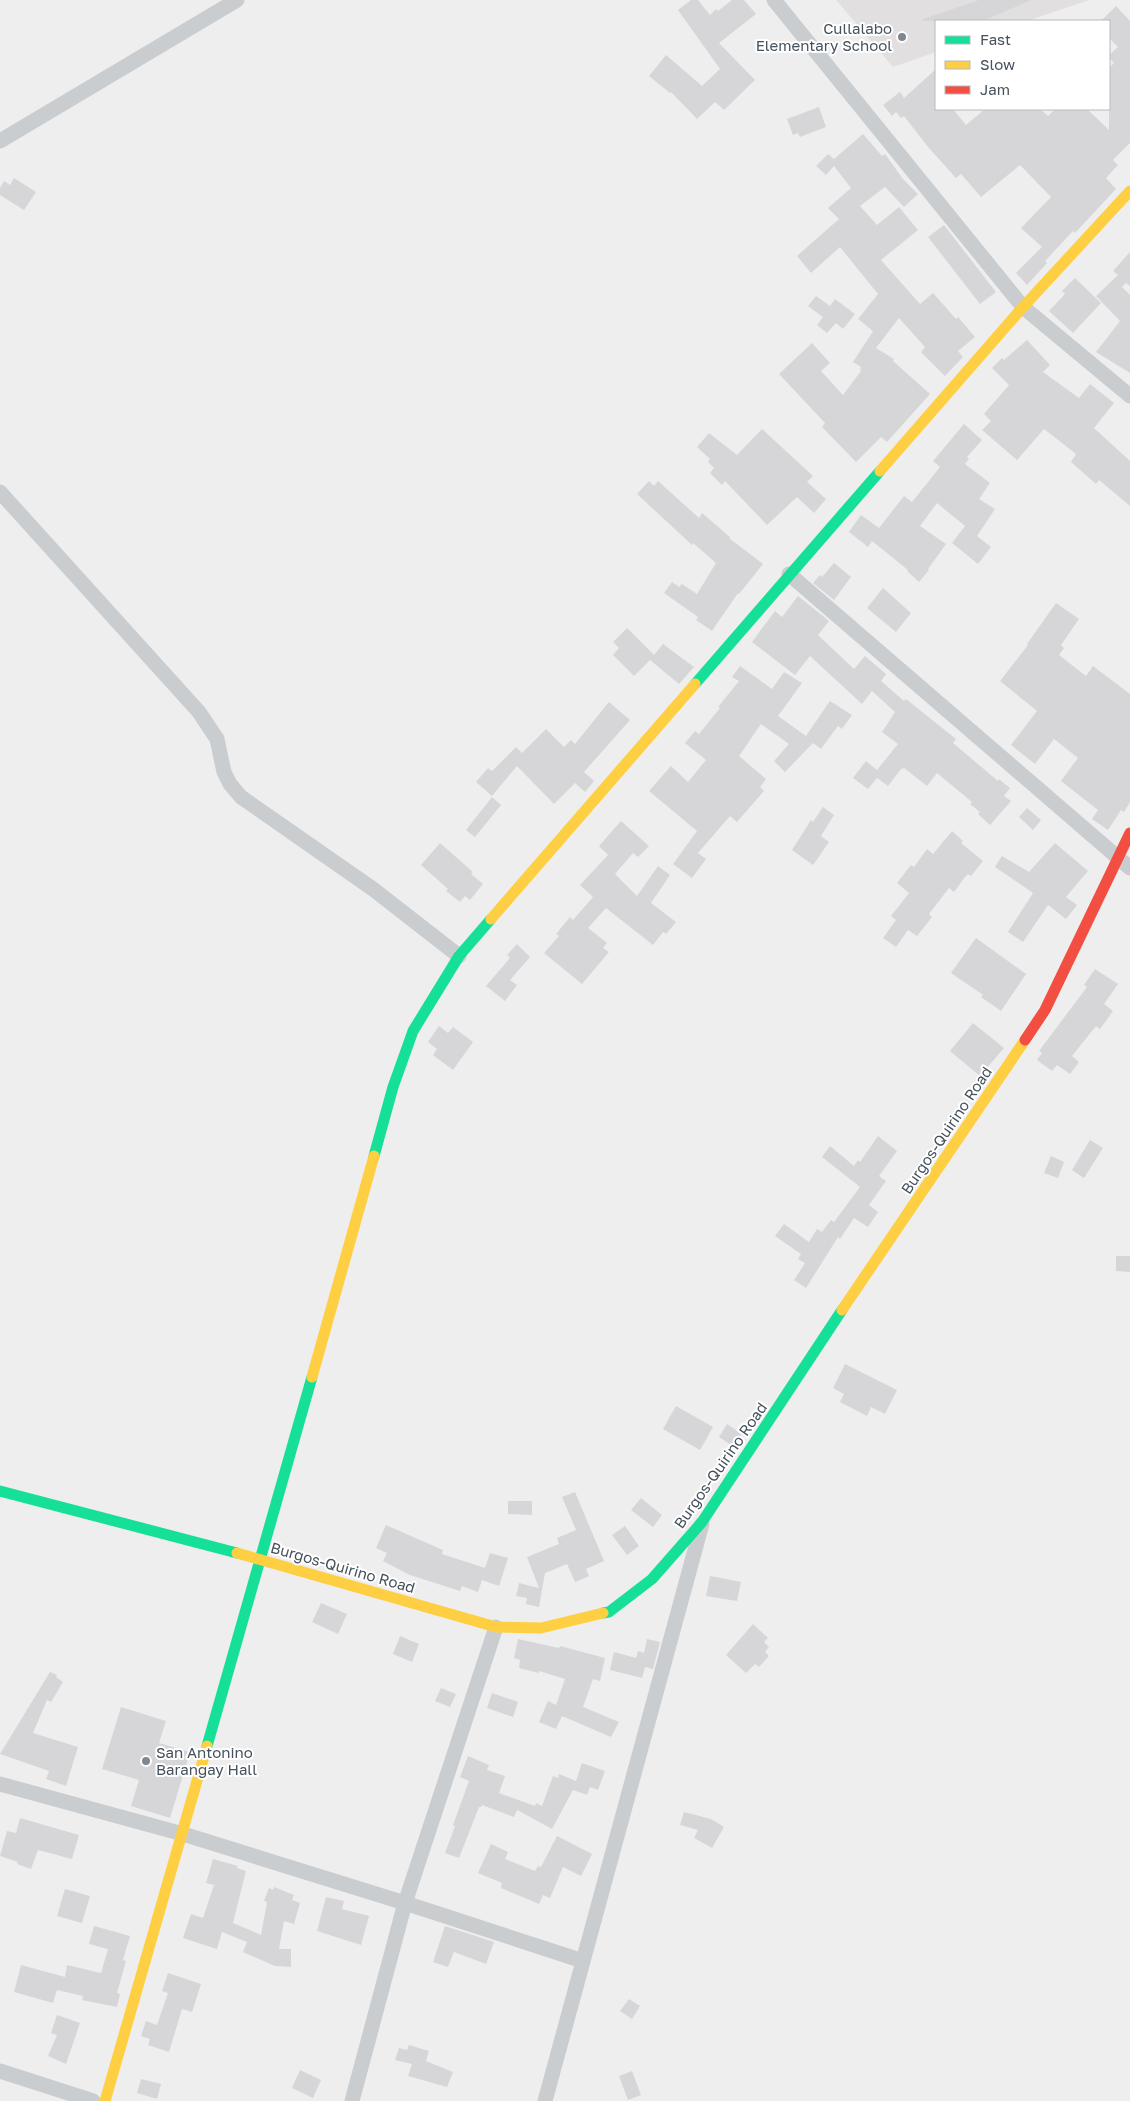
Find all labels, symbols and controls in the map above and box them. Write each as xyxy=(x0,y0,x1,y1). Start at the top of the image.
place label: Cullalabo Elementary School xyxy=(756,19,892,54)
legend xyxy=(935,20,1110,110)
text: Fast xyxy=(980,30,1011,48)
marker: Cullalabo Elementary School xyxy=(896,31,908,43)
text: Slow xyxy=(980,55,1015,73)
text: Jam xyxy=(980,80,1010,98)
street label: Burgos-Quirino Road xyxy=(897,1063,995,1197)
street label: Burgos-Quirino Road xyxy=(670,1399,770,1531)
street label: Burgos-Quirino Road xyxy=(269,1538,417,1596)
place label: San Antonino Barangay Hall xyxy=(156,1743,257,1778)
marker: San Antonino Barangay Hall xyxy=(140,1755,152,1767)

